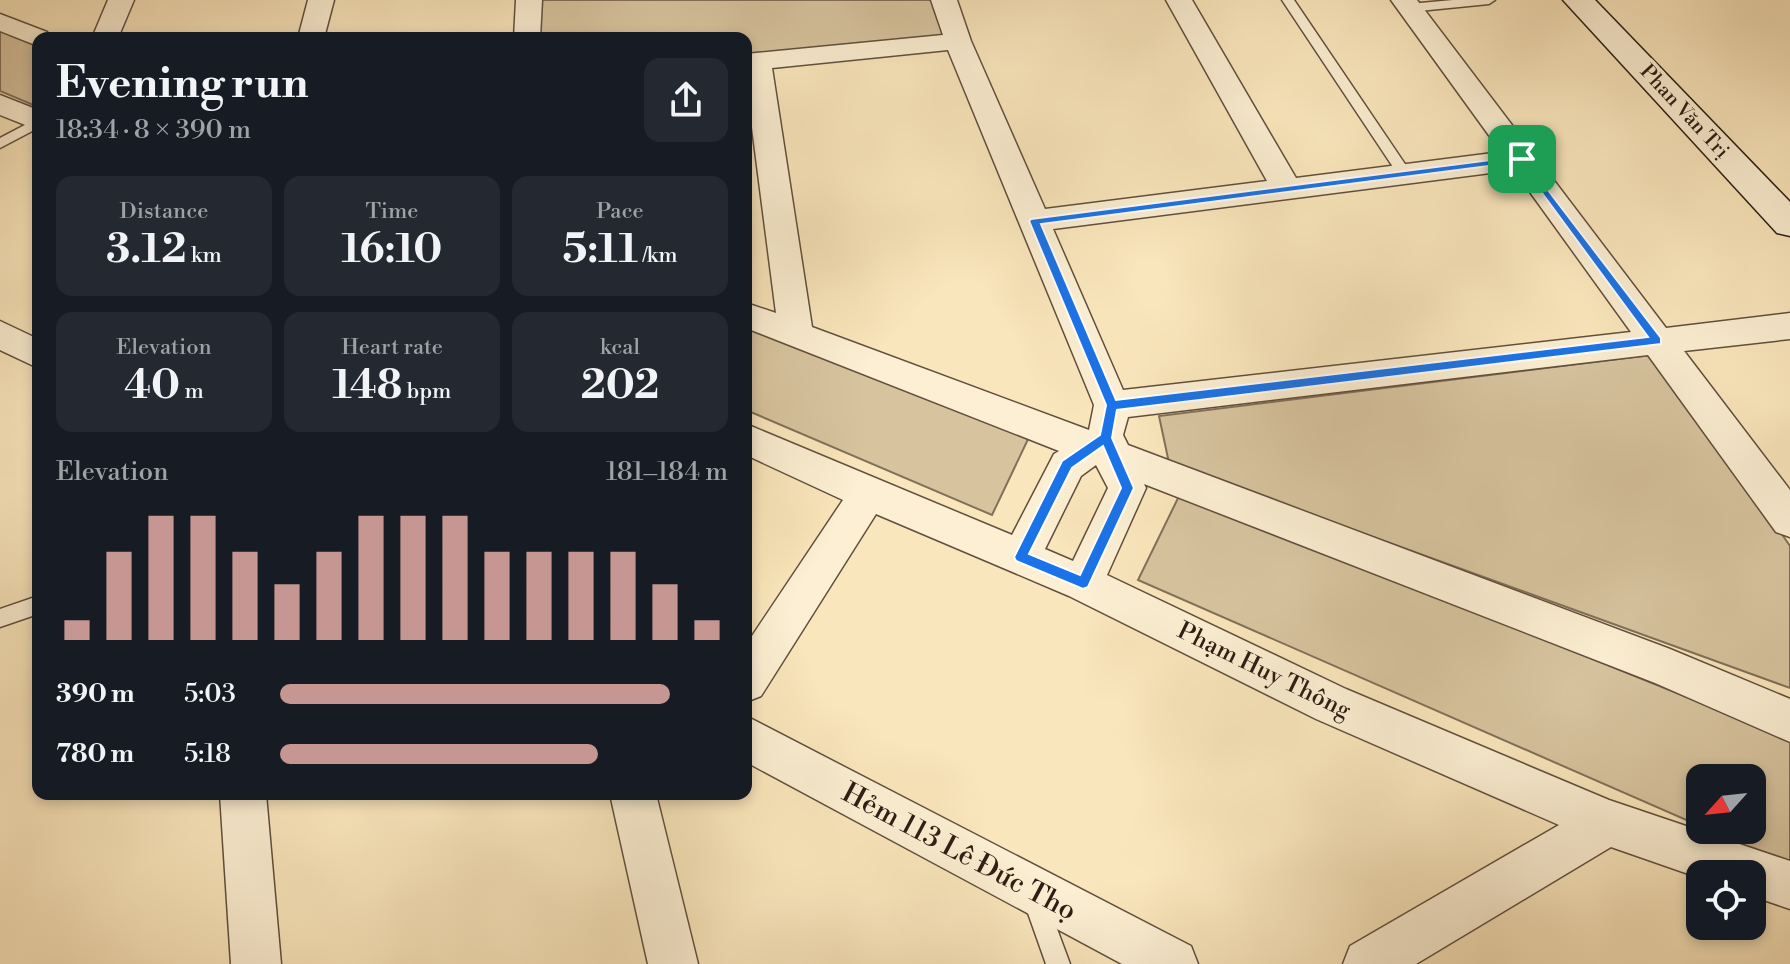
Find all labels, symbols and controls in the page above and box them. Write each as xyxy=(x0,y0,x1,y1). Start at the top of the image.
text: Evening run xyxy=(56,56,309,111)
button: share xyxy=(644,58,728,142)
street label: Phan Văn Trị xyxy=(1634,60,1734,164)
text: 18:34 · 8 × 390 m xyxy=(56,114,251,146)
pin xyxy=(1488,125,1556,193)
icon: arrive xyxy=(1500,137,1544,181)
text: Distance xyxy=(120,198,208,225)
text: Time xyxy=(366,198,418,225)
text: Pace xyxy=(596,198,644,225)
text: 3.12 xyxy=(106,225,187,275)
text: 16:10 xyxy=(342,225,442,275)
text: 5:11 xyxy=(563,225,638,275)
text: km xyxy=(187,242,222,269)
text: /km xyxy=(638,242,677,269)
text: Elevation xyxy=(116,334,212,361)
text: Heart rate xyxy=(341,334,443,361)
text: kcal xyxy=(600,334,640,361)
text: 40 xyxy=(124,361,180,411)
text: 148 xyxy=(333,361,402,411)
text: 202 xyxy=(581,361,659,411)
text: m xyxy=(180,378,204,405)
text: bpm xyxy=(402,378,451,405)
text: Elevation xyxy=(56,456,169,488)
text: 181–184 m xyxy=(606,456,728,488)
street label: Phạm Huy Thông xyxy=(1172,616,1356,726)
text: 390 m xyxy=(56,678,135,710)
text: 5:03 xyxy=(184,678,236,710)
text: 780 m xyxy=(56,738,134,770)
text: 5:18 xyxy=(184,738,231,770)
north arrow xyxy=(1686,764,1766,844)
map controls xyxy=(1686,764,1766,940)
street label: Hẻm 113 Lê Đức Thọ xyxy=(836,775,1082,929)
button: locate xyxy=(1686,860,1766,940)

